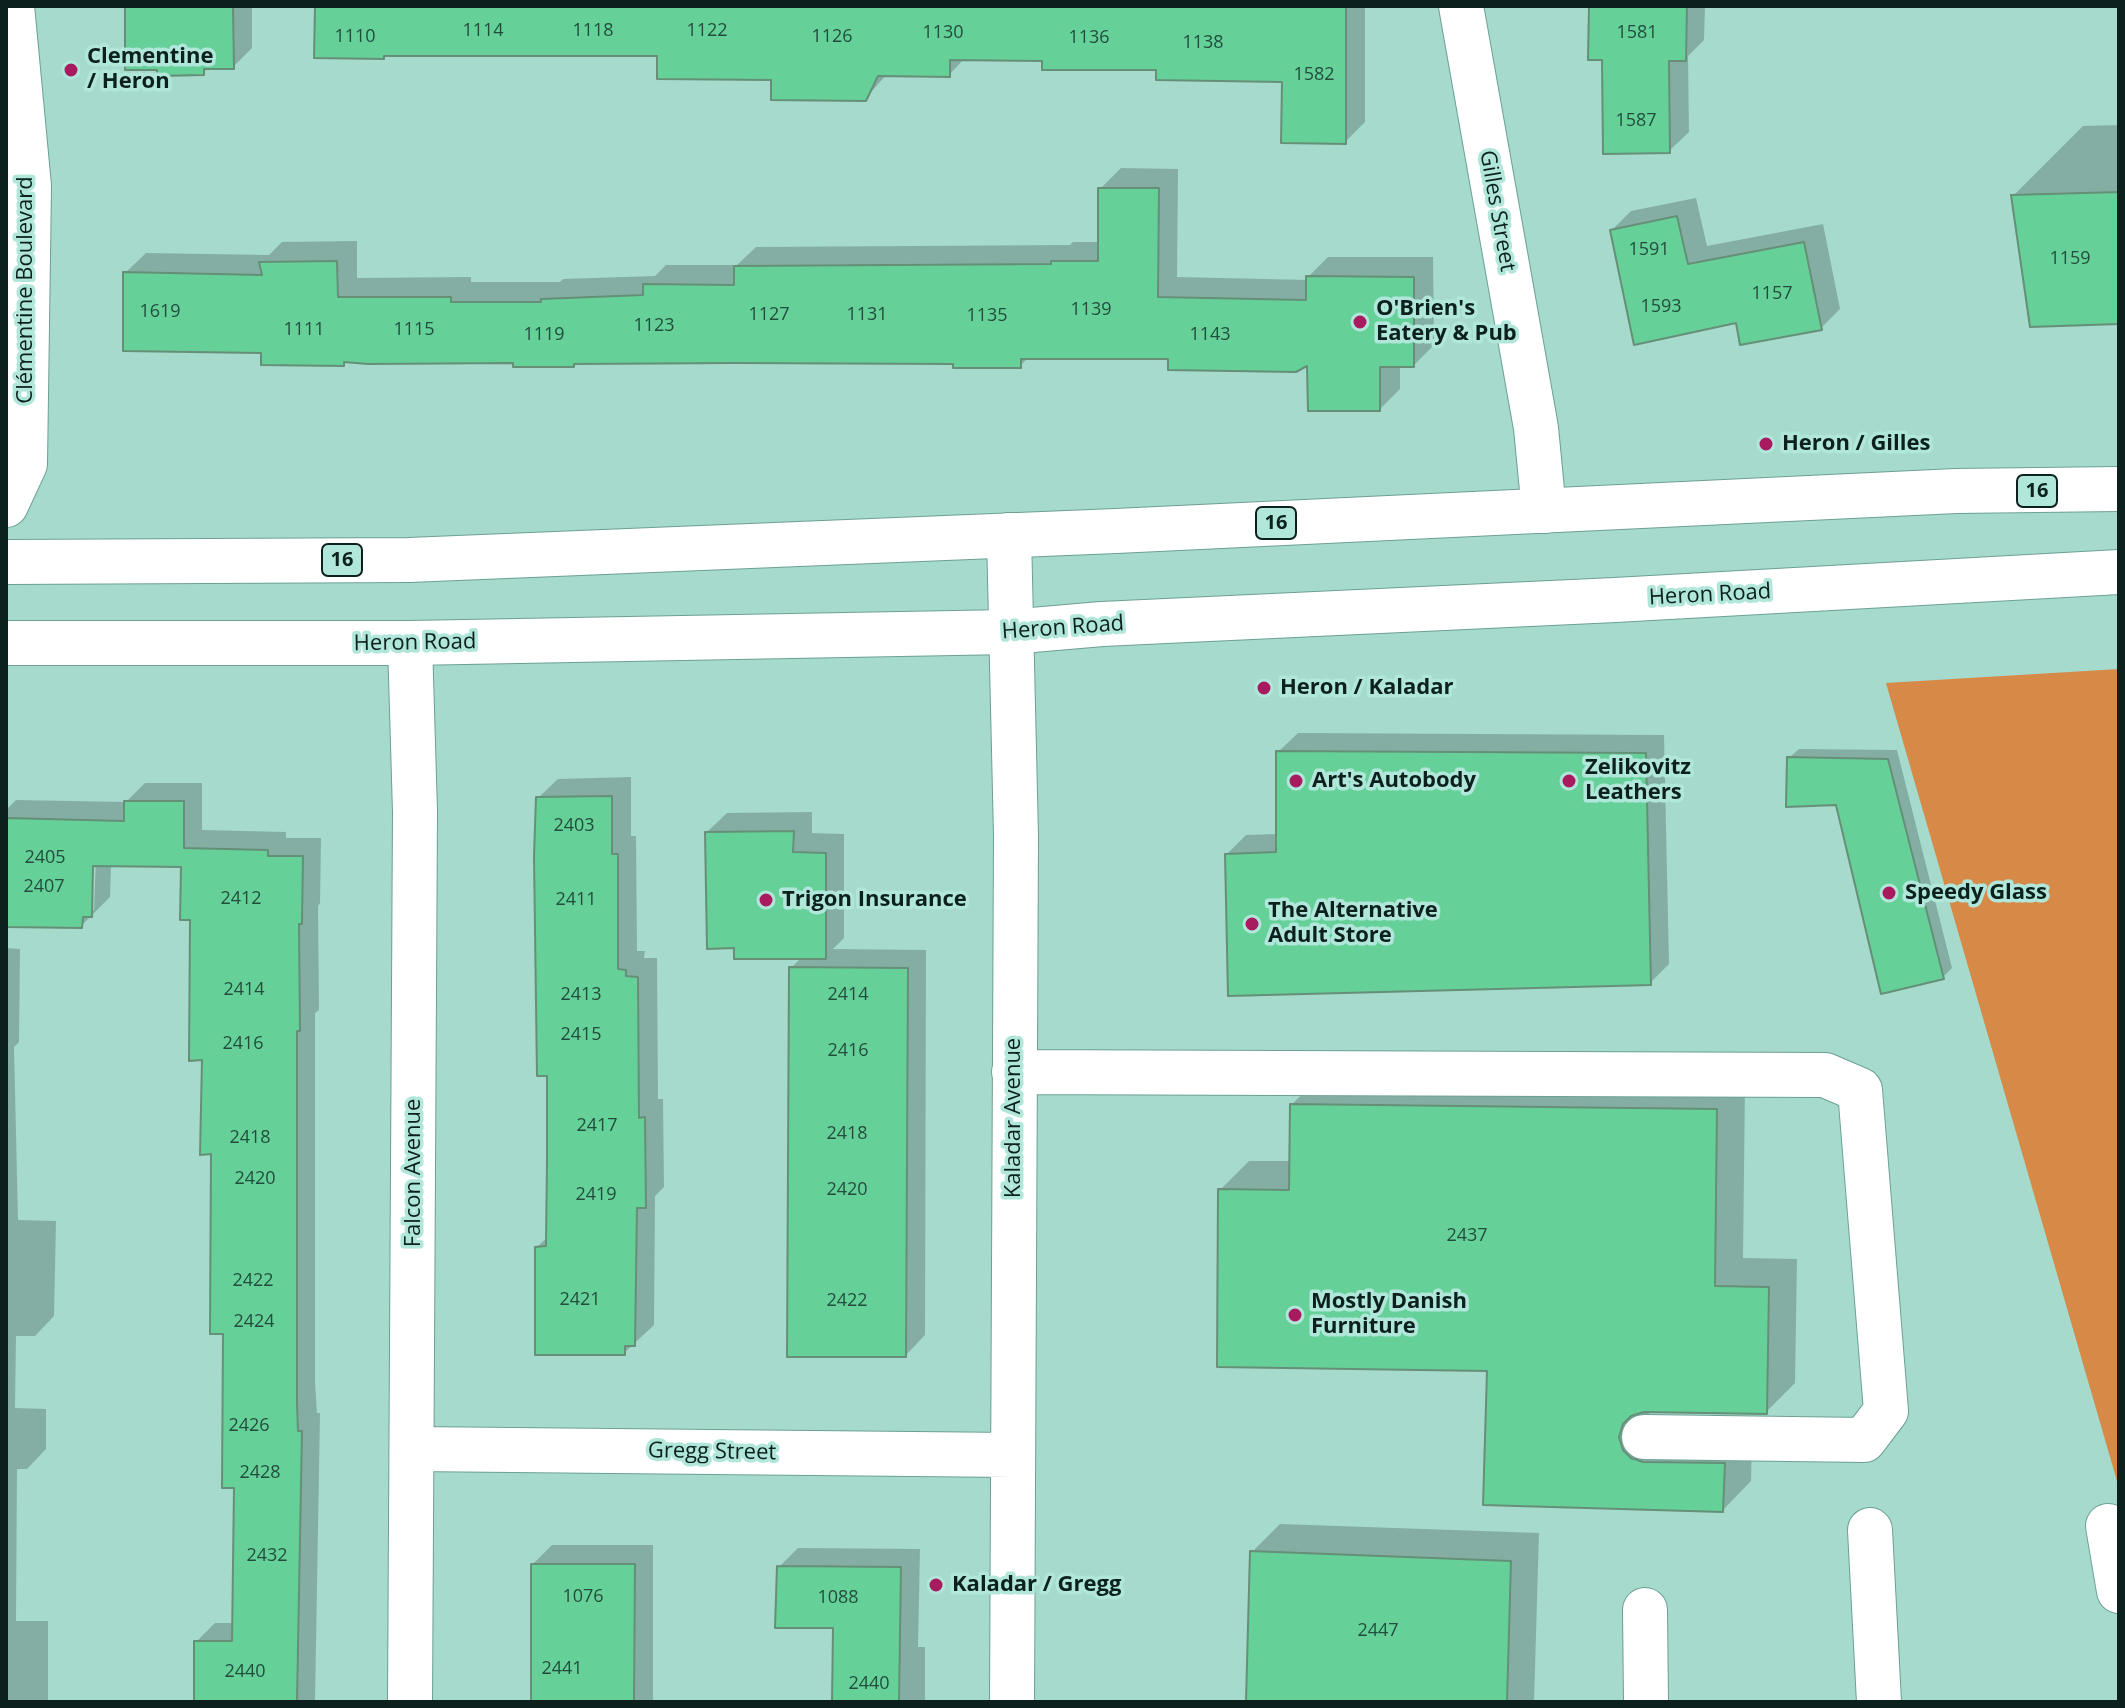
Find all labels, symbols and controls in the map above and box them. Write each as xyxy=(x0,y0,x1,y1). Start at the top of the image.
house number: 1114 xyxy=(462,20,504,42)
house number: 1118 xyxy=(572,20,614,42)
house number: 1122 xyxy=(686,20,728,42)
house number: 1130 xyxy=(922,22,964,44)
house number: 1581 xyxy=(1616,22,1658,44)
house number: 1110 xyxy=(334,26,376,48)
house number: 1126 xyxy=(811,26,853,48)
house number: 1136 xyxy=(1068,27,1110,49)
house number: 1138 xyxy=(1182,32,1224,54)
place label: Clementine / Heron xyxy=(87,44,214,96)
marker: Clementine / Heron xyxy=(62,61,80,79)
house number: 1582 xyxy=(1293,64,1335,86)
house number: 1587 xyxy=(1615,110,1657,132)
street label: Gilles Street xyxy=(1473,148,1521,274)
street label: Clémentine Boulevard xyxy=(13,176,39,404)
house number: 1591 xyxy=(1628,239,1670,261)
house number: 1159 xyxy=(2049,248,2091,270)
house number: 1157 xyxy=(1751,283,1793,305)
place label: O'Brien's Eatery & Pub xyxy=(1376,296,1517,348)
house number: 1593 xyxy=(1640,296,1682,318)
house number: 1139 xyxy=(1070,299,1112,321)
house number: 1619 xyxy=(139,301,181,323)
house number: 1127 xyxy=(748,304,790,326)
house number: 1131 xyxy=(846,304,888,326)
house number: 1135 xyxy=(966,305,1008,327)
marker: O'Brien's Eatery & Pub xyxy=(1351,313,1369,331)
house number: 1123 xyxy=(633,315,675,337)
house number: 1111 xyxy=(283,319,325,341)
house number: 1115 xyxy=(393,319,435,341)
house number: 1119 xyxy=(523,324,565,346)
house number: 1143 xyxy=(1189,324,1231,346)
place label: Heron / Gilles xyxy=(1782,431,1930,457)
marker: Heron / Gilles xyxy=(1757,435,1775,453)
road number: 16 xyxy=(2017,475,2057,507)
road number: 16 xyxy=(1256,507,1296,539)
road number: 16 xyxy=(322,544,362,576)
street label: Heron Road xyxy=(1648,579,1772,611)
street label: Heron Road xyxy=(1001,611,1125,645)
street label: Heron Road xyxy=(354,629,476,657)
place label: Heron / Kaladar xyxy=(1280,675,1454,701)
marker: Heron / Kaladar xyxy=(1255,679,1273,697)
place label: Zelikovitz Leathers xyxy=(1585,755,1691,806)
place label: Art's Autobody xyxy=(1312,768,1476,794)
marker: Art's Autobody xyxy=(1287,772,1305,790)
marker: Zelikovitz Leathers xyxy=(1560,772,1578,790)
house number: 2403 xyxy=(553,815,595,837)
house number: 2405 xyxy=(24,847,66,869)
house number: 2407 xyxy=(23,876,65,898)
place label: Speedy Glass xyxy=(1905,880,2047,906)
marker: Speedy Glass xyxy=(1880,884,1898,902)
place label: Trigon Insurance xyxy=(782,887,967,913)
house number: 2412 xyxy=(220,888,262,910)
house number: 2411 xyxy=(555,889,597,911)
marker: Trigon Insurance xyxy=(757,891,775,909)
place label: The Alternative Adult Store xyxy=(1268,898,1438,950)
marker: The Alternative Adult Store xyxy=(1243,915,1261,933)
house number: 2414 xyxy=(223,979,265,1001)
house number: 2413 xyxy=(560,984,602,1006)
house number: 2414 xyxy=(827,984,869,1006)
house number: 2415 xyxy=(560,1024,602,1046)
house number: 2416 xyxy=(222,1033,264,1055)
street label: Kaladar Avenue xyxy=(1001,1038,1027,1198)
house number: 2416 xyxy=(827,1040,869,1062)
street label: Falcon Avenue xyxy=(401,1099,427,1247)
house number: 2417 xyxy=(576,1115,618,1137)
house number: 2418 xyxy=(826,1123,868,1145)
house number: 2418 xyxy=(229,1127,271,1149)
house number: 2420 xyxy=(234,1168,276,1190)
house number: 2420 xyxy=(826,1179,868,1201)
house number: 2419 xyxy=(575,1184,617,1206)
house number: 2437 xyxy=(1446,1225,1488,1247)
house number: 2422 xyxy=(232,1270,274,1292)
house number: 2421 xyxy=(559,1289,601,1311)
place label: Mostly Danish Furniture xyxy=(1311,1289,1467,1340)
house number: 2422 xyxy=(826,1290,868,1312)
marker: Mostly Danish Furniture xyxy=(1286,1306,1304,1324)
house number: 2424 xyxy=(233,1311,275,1333)
house number: 2426 xyxy=(228,1415,270,1437)
street label: Gregg Street xyxy=(648,1438,776,1466)
house number: 2428 xyxy=(239,1462,281,1484)
house number: 2432 xyxy=(246,1545,288,1567)
place label: Kaladar / Gregg xyxy=(952,1572,1121,1598)
marker: Kaladar / Gregg xyxy=(927,1576,945,1594)
house number: 1076 xyxy=(562,1586,604,1608)
house number: 1088 xyxy=(817,1587,859,1609)
house number: 2447 xyxy=(1357,1620,1399,1642)
house number: 2441 xyxy=(541,1658,583,1680)
house number: 2440 xyxy=(224,1661,266,1683)
house number: 2440 xyxy=(848,1673,890,1695)

